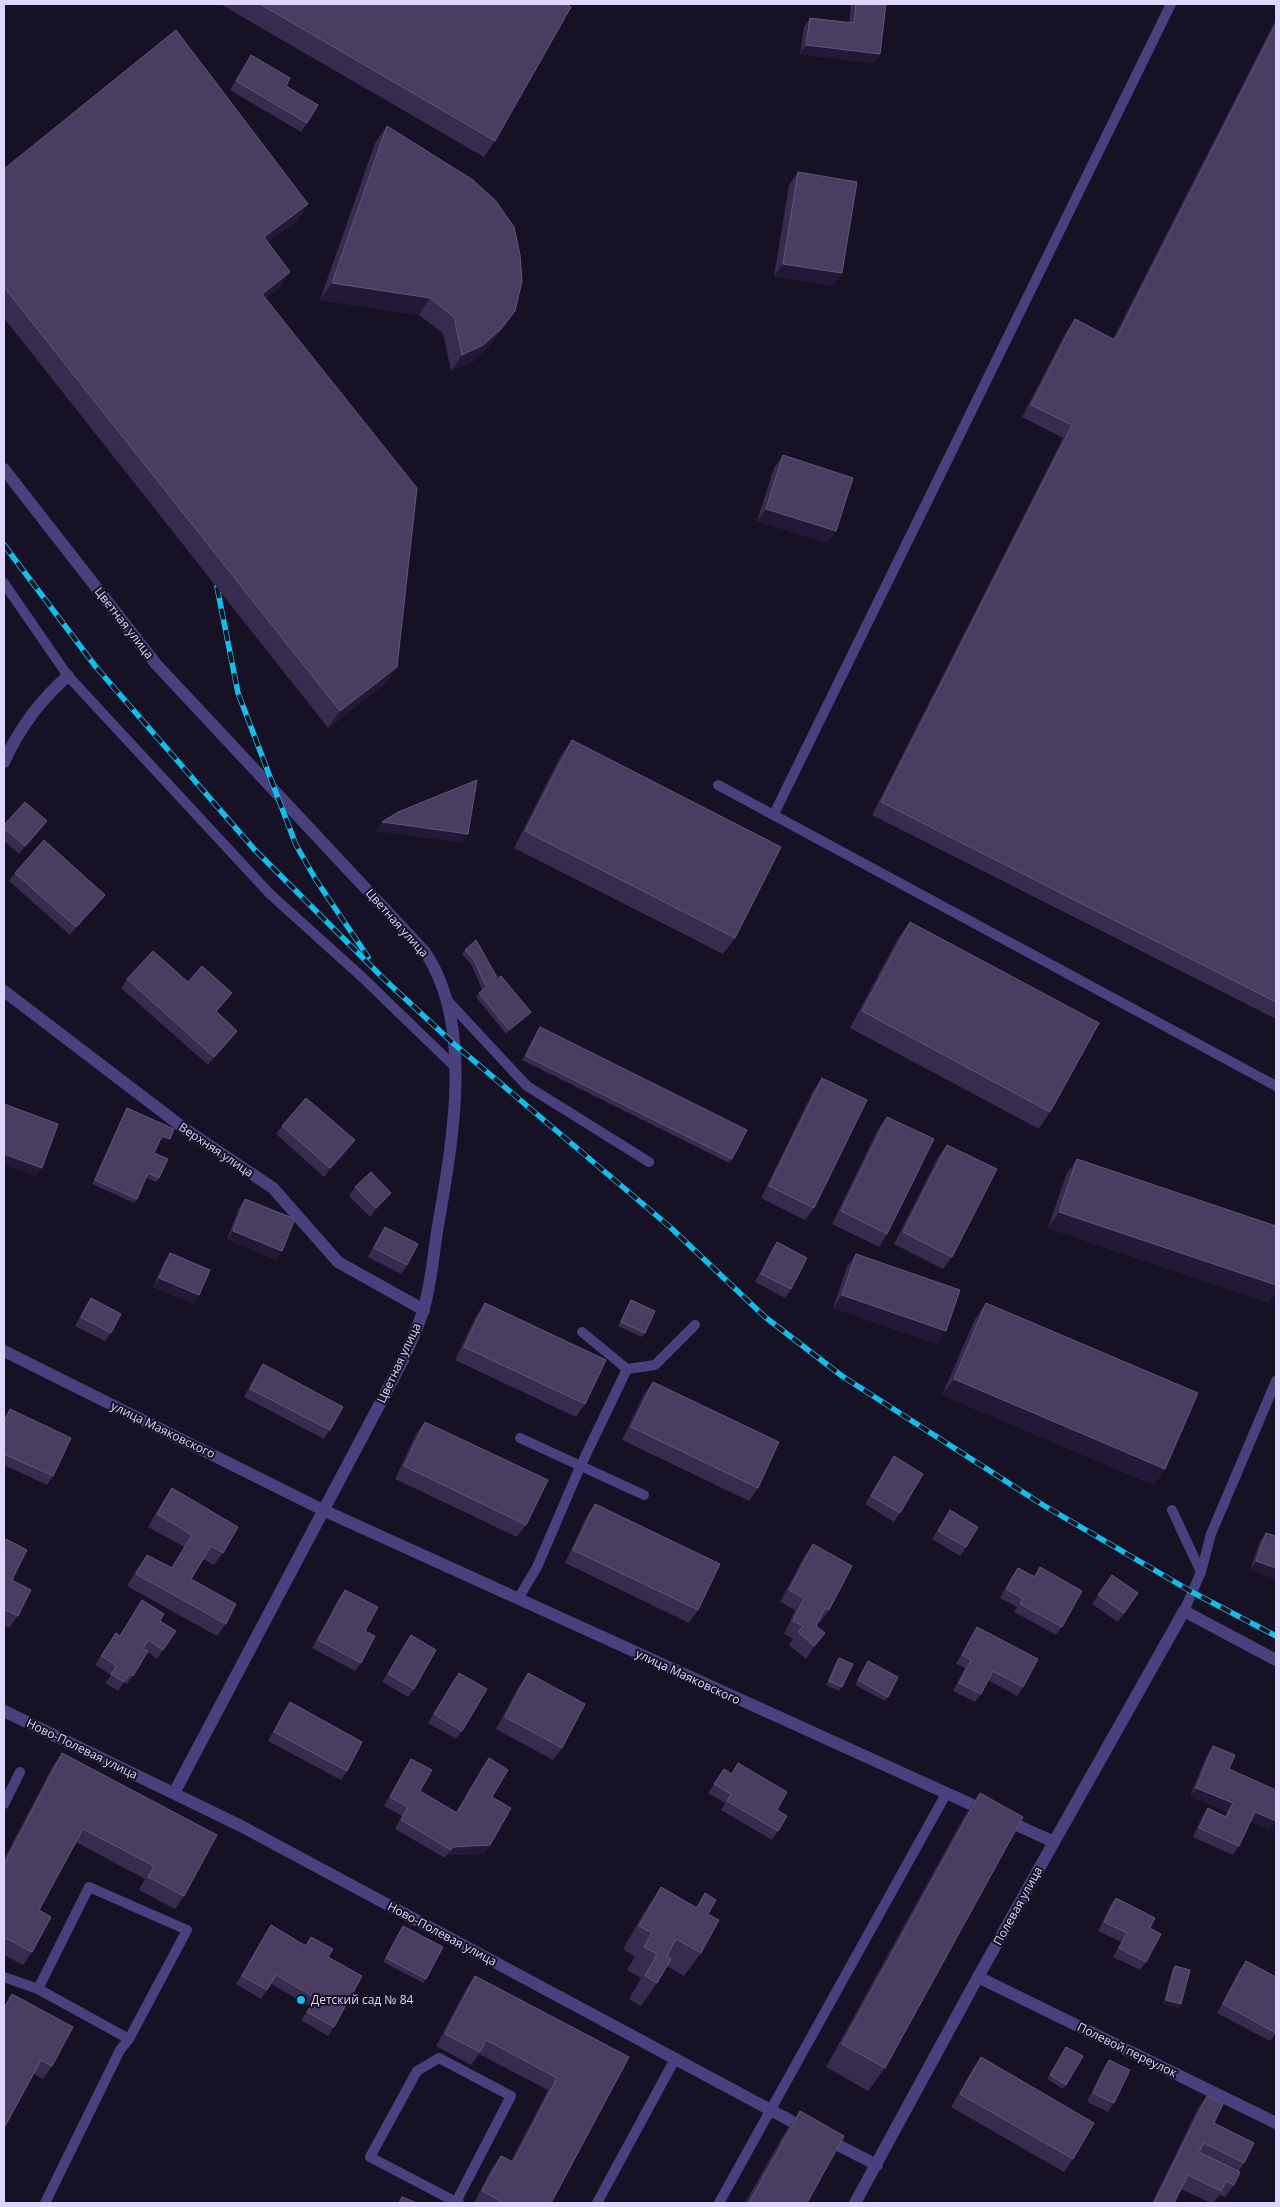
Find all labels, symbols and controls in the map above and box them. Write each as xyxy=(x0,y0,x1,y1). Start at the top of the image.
street label: Цветная улица xyxy=(91,583,158,662)
street label: Цветная улица xyxy=(362,885,433,961)
street label: Верхняя улица xyxy=(176,1118,257,1181)
street label: Цветная улица xyxy=(372,1320,425,1406)
street label: улица Маяковского xyxy=(108,1397,218,1462)
street label: улица Маяковского xyxy=(633,1645,743,1708)
street label: Ново-Полевая улица xyxy=(24,1714,141,1783)
street label: Полевая улица xyxy=(989,1863,1046,1948)
street label: Ново-Полевая улица xyxy=(385,1898,500,1970)
place label: Детский сад № 84 xyxy=(311,1991,414,2008)
marker: Детский сад № 84 xyxy=(295,1994,307,2006)
street label: Полевой переулок xyxy=(1075,2018,1181,2081)

